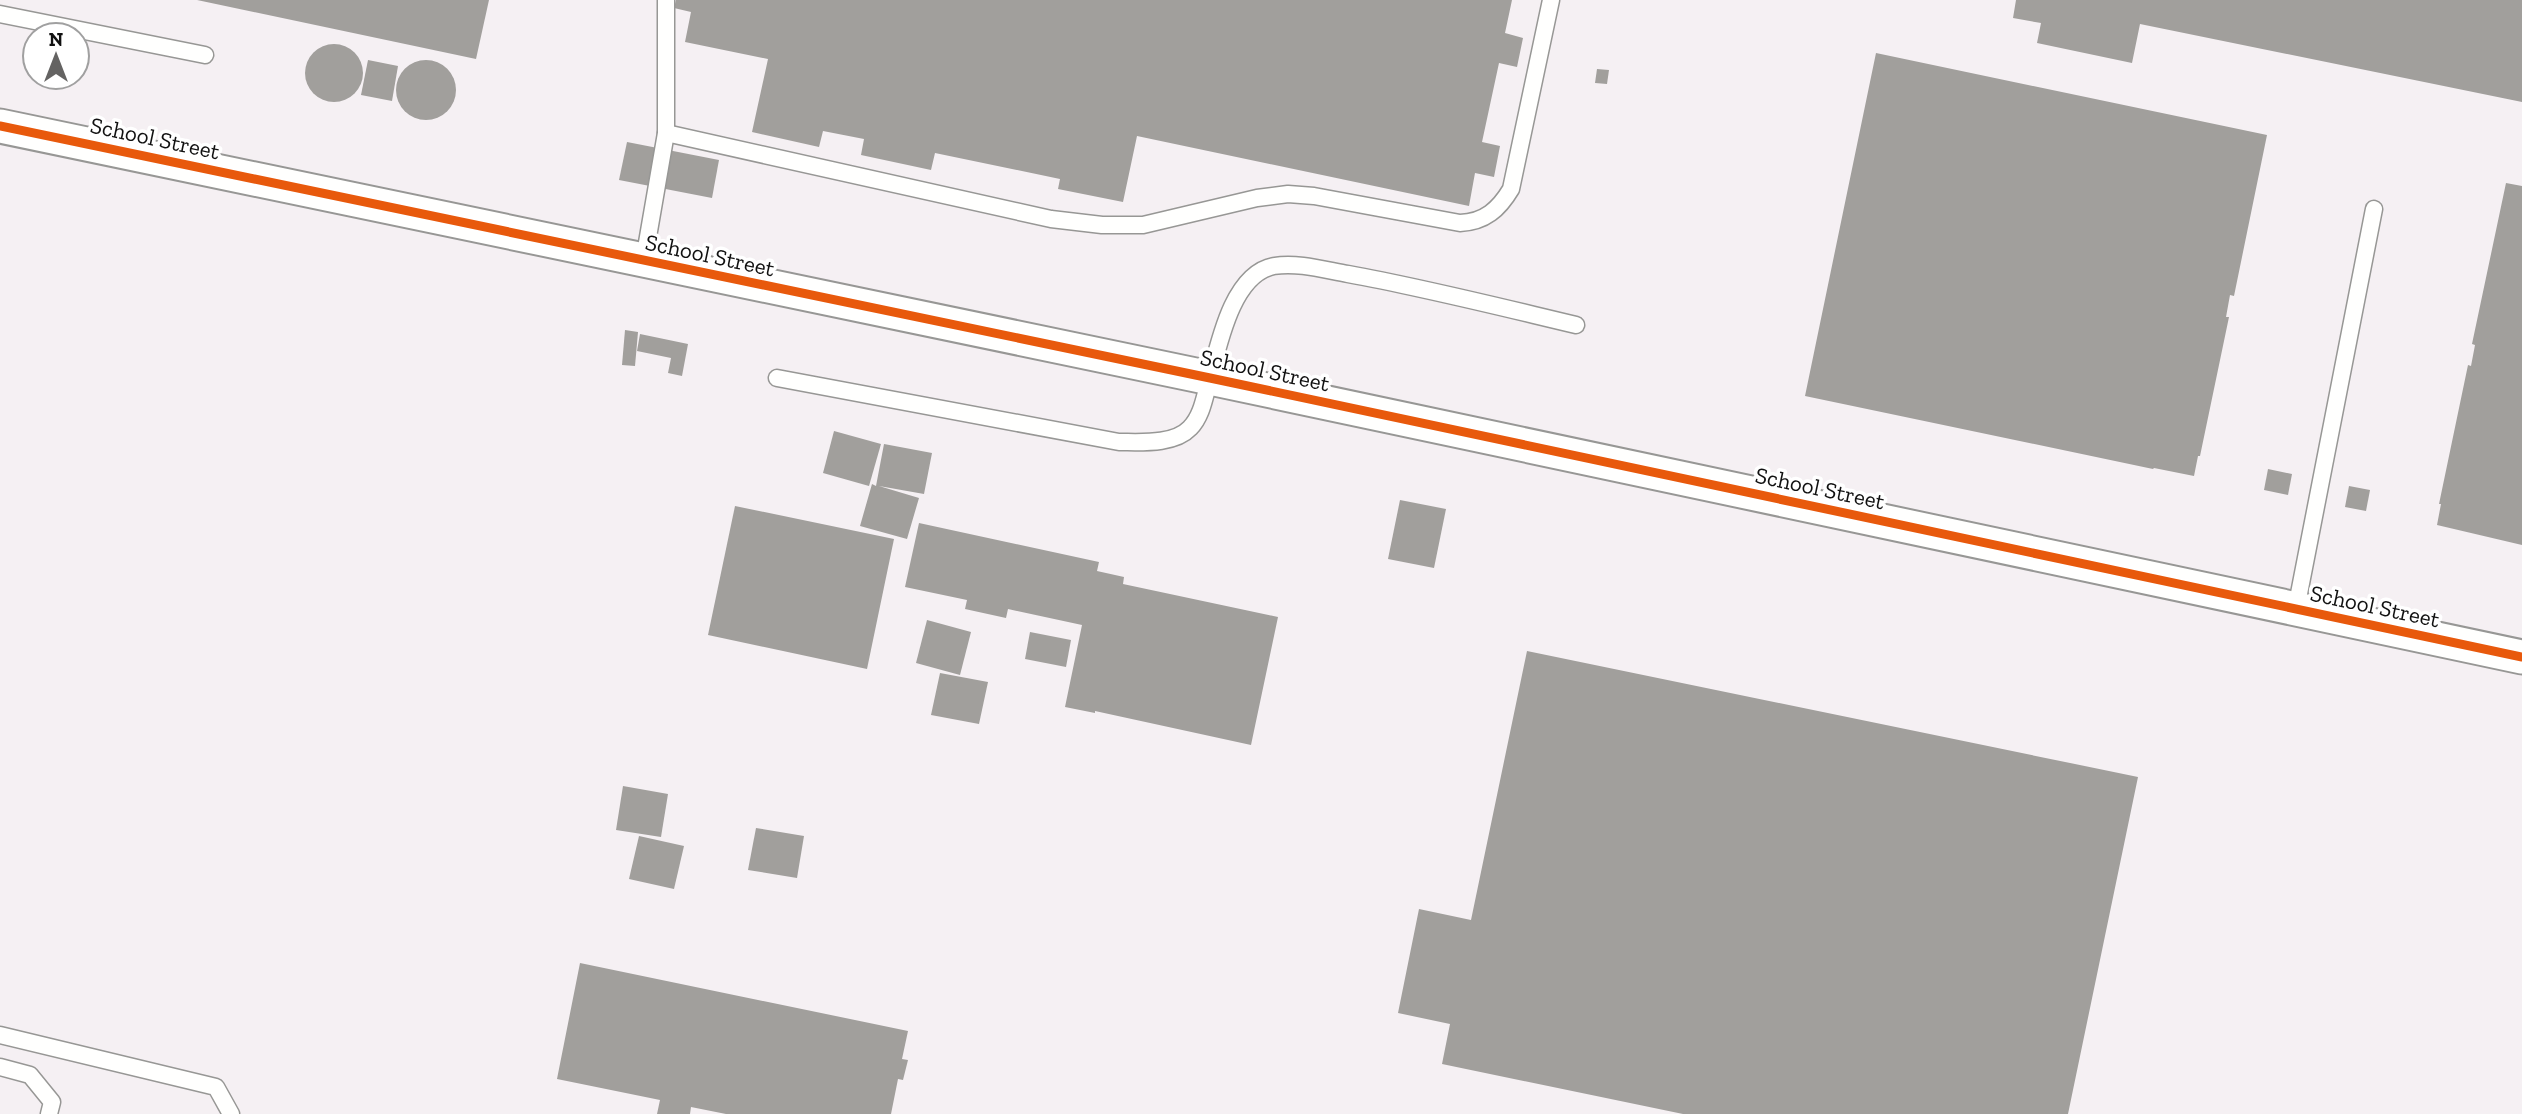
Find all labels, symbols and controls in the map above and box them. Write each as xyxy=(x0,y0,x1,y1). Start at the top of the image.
north arrow xyxy=(21,21,91,91)
text: N xyxy=(49,28,63,51)
street label: School Street xyxy=(88,111,223,165)
street label: School Street xyxy=(643,228,778,282)
street label: School Street xyxy=(1198,343,1333,397)
street label: School Street xyxy=(1753,461,1888,515)
street label: School Street xyxy=(2308,579,2443,633)

